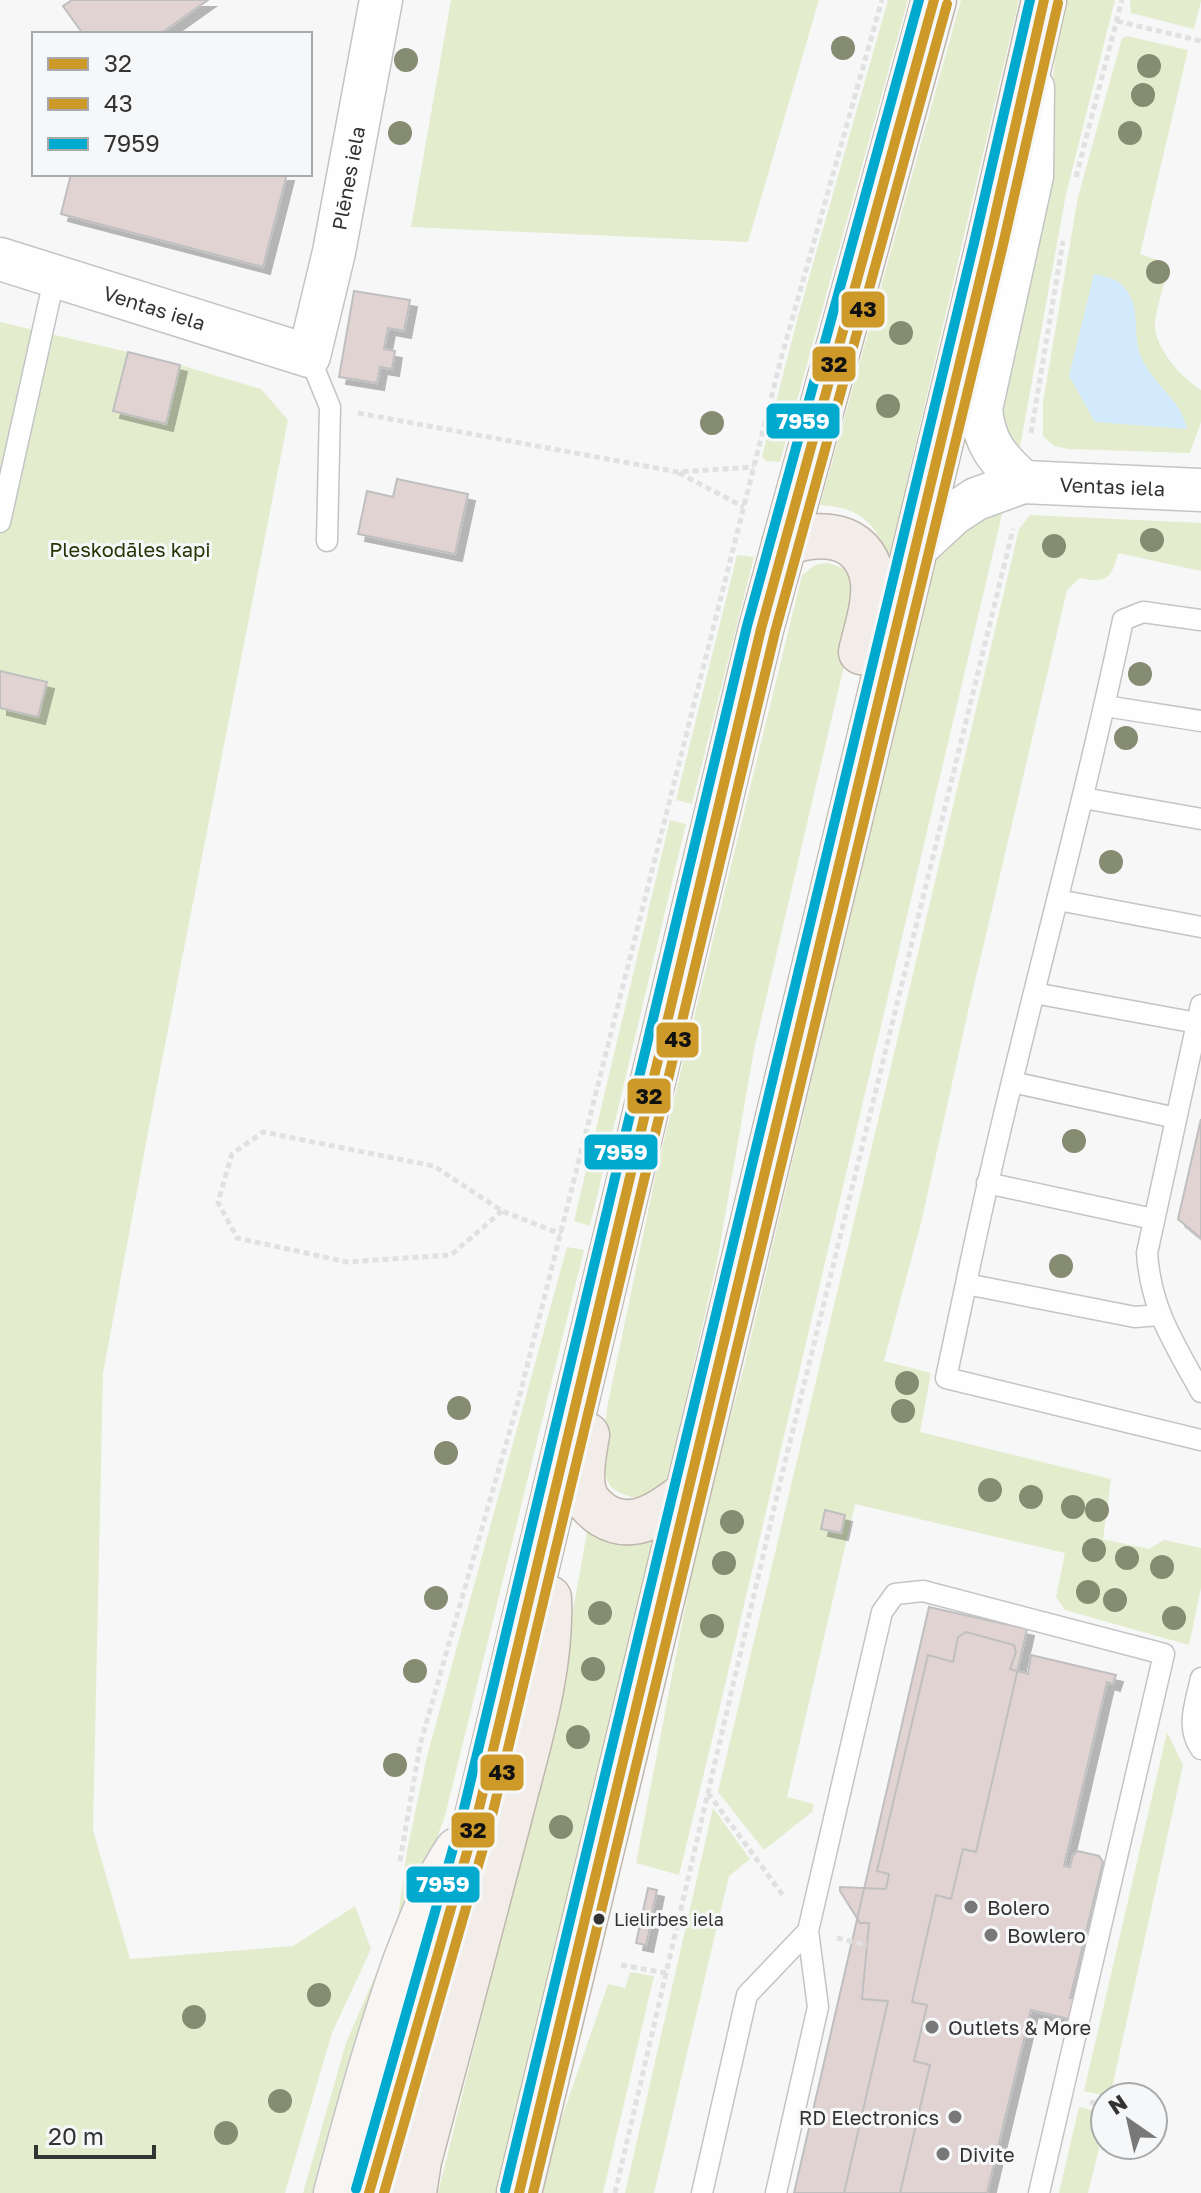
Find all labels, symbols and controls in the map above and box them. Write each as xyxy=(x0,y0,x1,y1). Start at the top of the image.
legend xyxy=(32,32,312,176)
text: 32 xyxy=(104,48,132,77)
text: 43 xyxy=(104,88,133,117)
street label: Plēnes iela xyxy=(326,124,369,232)
text: 7959 xyxy=(104,128,160,157)
street label: Ventas iela xyxy=(101,280,209,335)
line badge: 43 xyxy=(840,290,886,329)
text: 43 xyxy=(849,295,877,322)
line badge: 32 xyxy=(811,345,857,383)
text: 32 xyxy=(821,350,847,377)
line badge: 7959 xyxy=(765,402,841,440)
text: 7959 xyxy=(776,407,830,434)
street label: Ventas iela xyxy=(1059,472,1166,500)
park label: Pleskodāles kapi xyxy=(49,537,211,561)
line badge: 43 xyxy=(655,1021,700,1059)
text: 43 xyxy=(664,1025,692,1052)
line badge: 32 xyxy=(626,1077,672,1115)
text: 32 xyxy=(636,1082,662,1109)
line badge: 7959 xyxy=(583,1133,659,1171)
text: 7959 xyxy=(594,1138,648,1165)
line badge: 43 xyxy=(479,1753,525,1792)
text: 43 xyxy=(488,1758,516,1785)
line badge: 32 xyxy=(450,1811,496,1849)
text: 32 xyxy=(460,1816,486,1843)
line badge: 7959 xyxy=(405,1865,481,1904)
text: 7959 xyxy=(416,1870,470,1897)
place label: Bolero xyxy=(987,1895,1050,1919)
marker: Bolero xyxy=(962,1898,980,1916)
place label: Lielirbes iela xyxy=(614,1908,724,1930)
marker: Lielirbes iela xyxy=(591,1911,607,1927)
place label: Bowlero xyxy=(1007,1923,1086,1947)
marker: Bowlero xyxy=(982,1926,1000,1944)
place label: Outlets & More xyxy=(948,2015,1091,2039)
marker: Outlets & More xyxy=(923,2018,941,2036)
north arrow xyxy=(1089,2081,1169,2161)
text: N xyxy=(1103,2088,1132,2120)
place label: RD Electronics xyxy=(799,2105,939,2129)
marker: RD Electronics xyxy=(946,2108,964,2126)
scale bar xyxy=(36,2109,154,2159)
text: 20 m xyxy=(48,2121,104,2150)
place label: Divite xyxy=(959,2142,1015,2166)
marker: Divite xyxy=(934,2145,952,2163)

